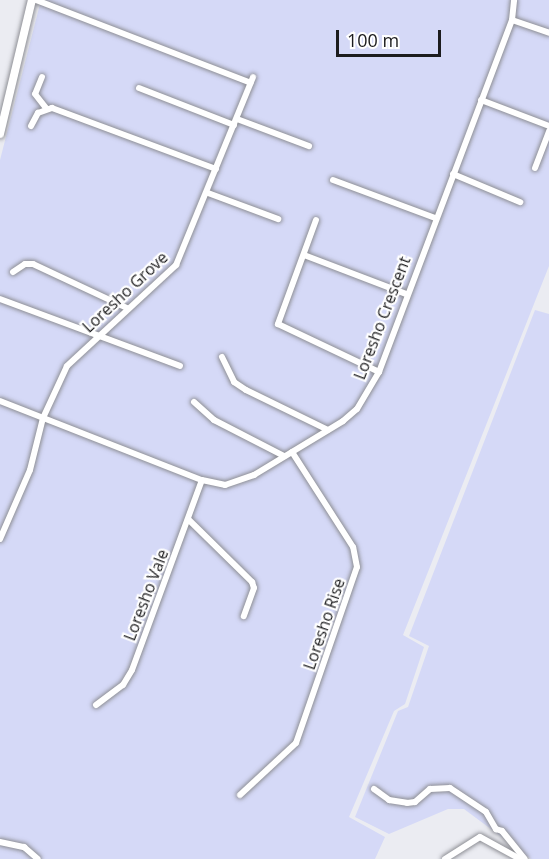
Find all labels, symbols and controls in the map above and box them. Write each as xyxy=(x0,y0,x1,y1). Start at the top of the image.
scale bar xyxy=(339,18,444,56)
text: 100 m xyxy=(347,28,399,52)
street label: Loresho Grove xyxy=(78,248,172,336)
street label: Loresho Crescent xyxy=(350,254,414,382)
street label: Loresho Vale xyxy=(120,547,172,643)
street label: Loresho Rise xyxy=(299,576,349,672)

